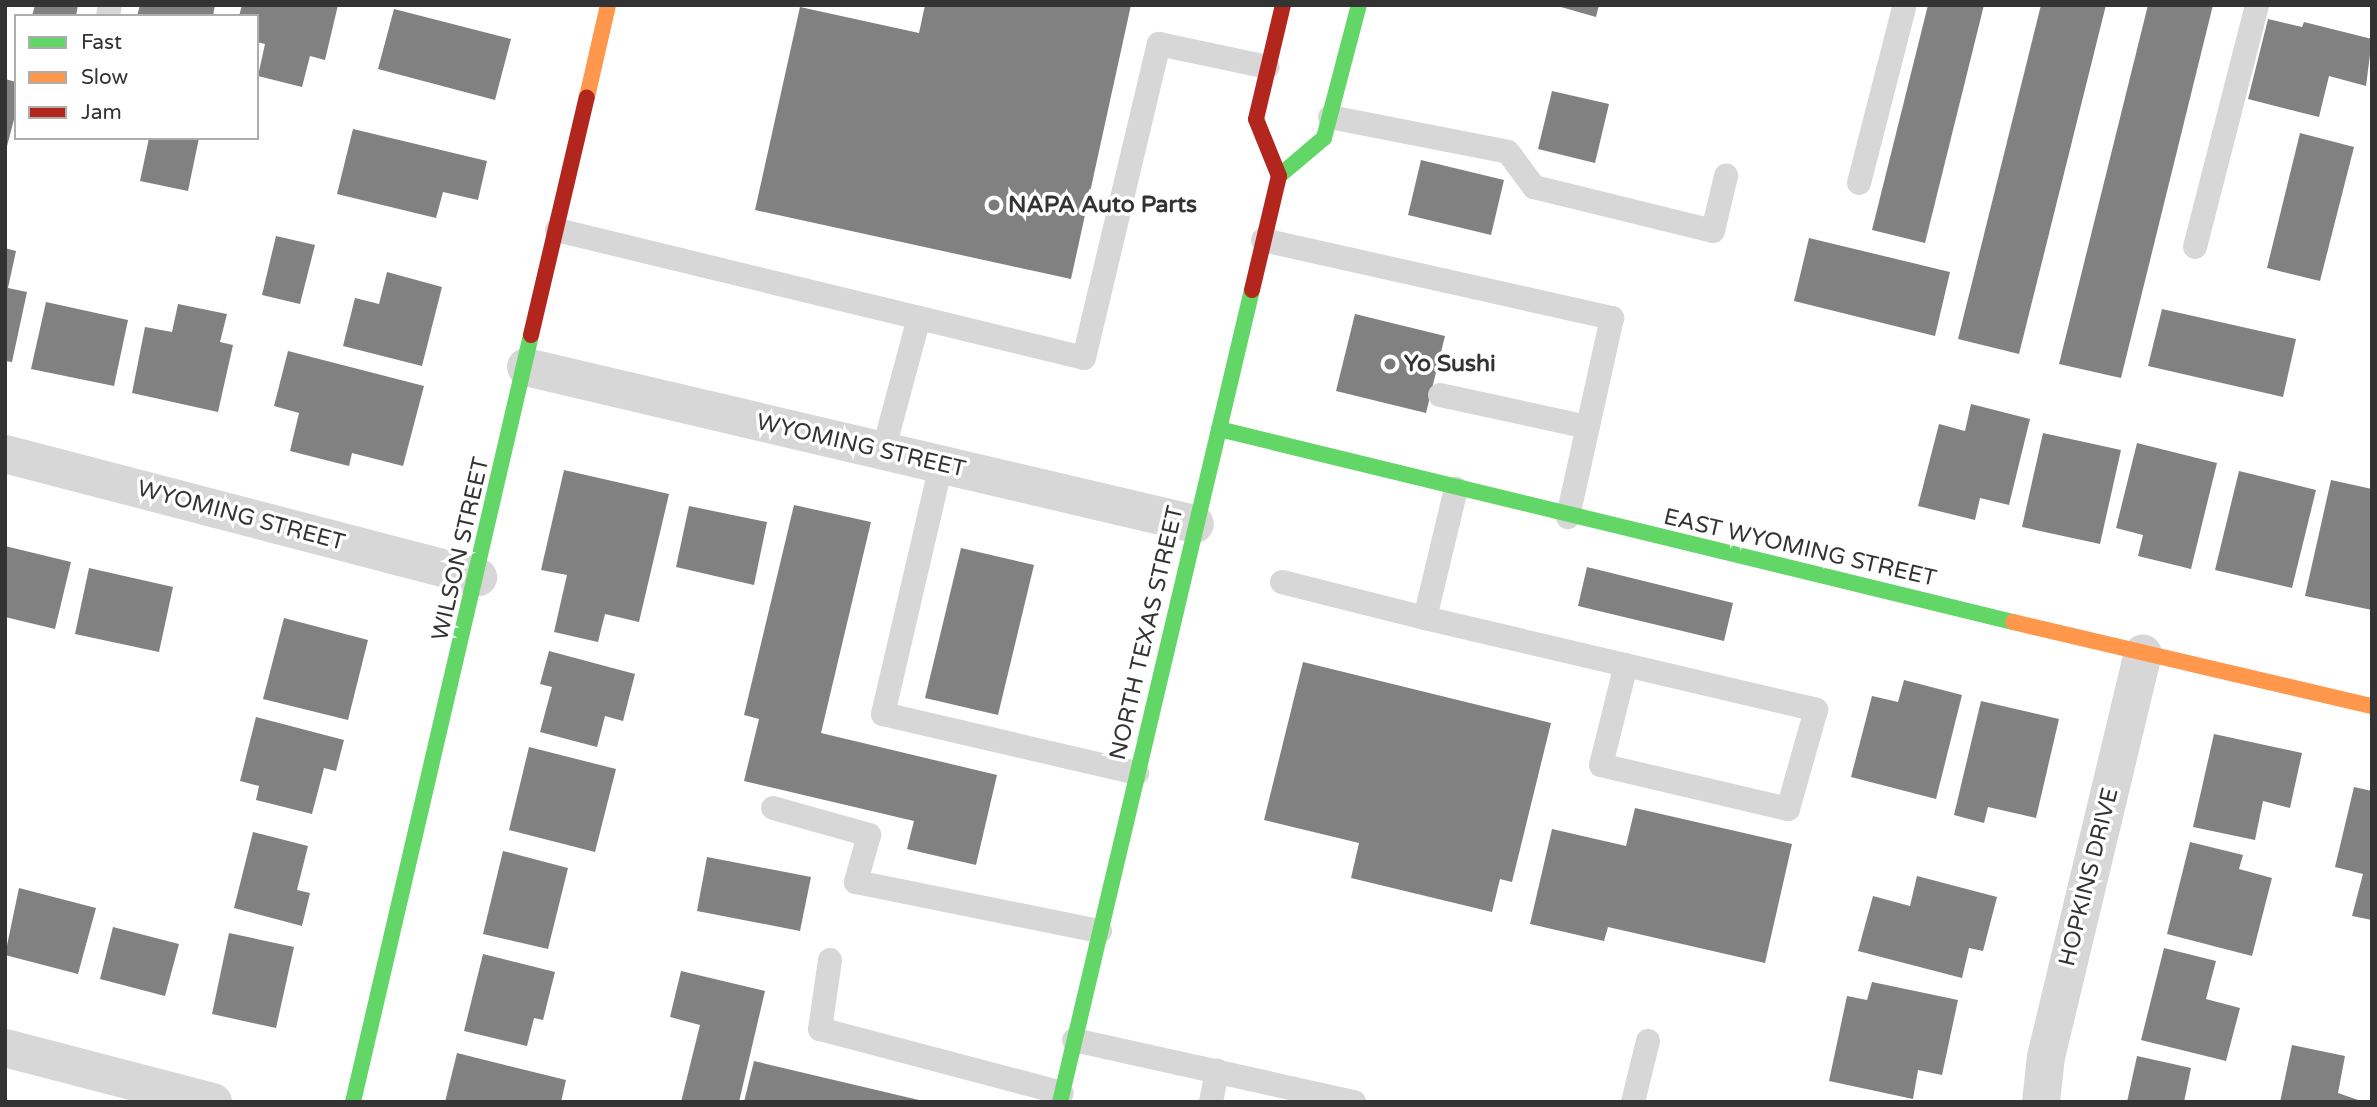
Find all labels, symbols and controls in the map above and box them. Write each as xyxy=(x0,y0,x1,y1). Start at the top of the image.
legend xyxy=(14,14,259,140)
text: Fast xyxy=(81,30,122,55)
text: Slow xyxy=(81,65,128,90)
text: Jam xyxy=(81,100,122,125)
place label: NAPA Auto Parts xyxy=(1008,191,1197,219)
marker: NAPA Auto Parts xyxy=(986,197,1002,213)
place label: Yo Sushi xyxy=(1404,350,1496,378)
marker: Yo Sushi xyxy=(1382,356,1398,372)
street label: WYOMING STREET xyxy=(754,409,968,483)
street label: WILSON STREET xyxy=(426,455,496,643)
street label: WYOMING STREET xyxy=(134,475,348,557)
street label: NORTH TEXAS STREET xyxy=(1104,503,1190,763)
street label: EAST WYOMING STREET xyxy=(1661,503,1939,593)
street label: HOPKINS DRIVE xyxy=(2053,785,2125,969)

